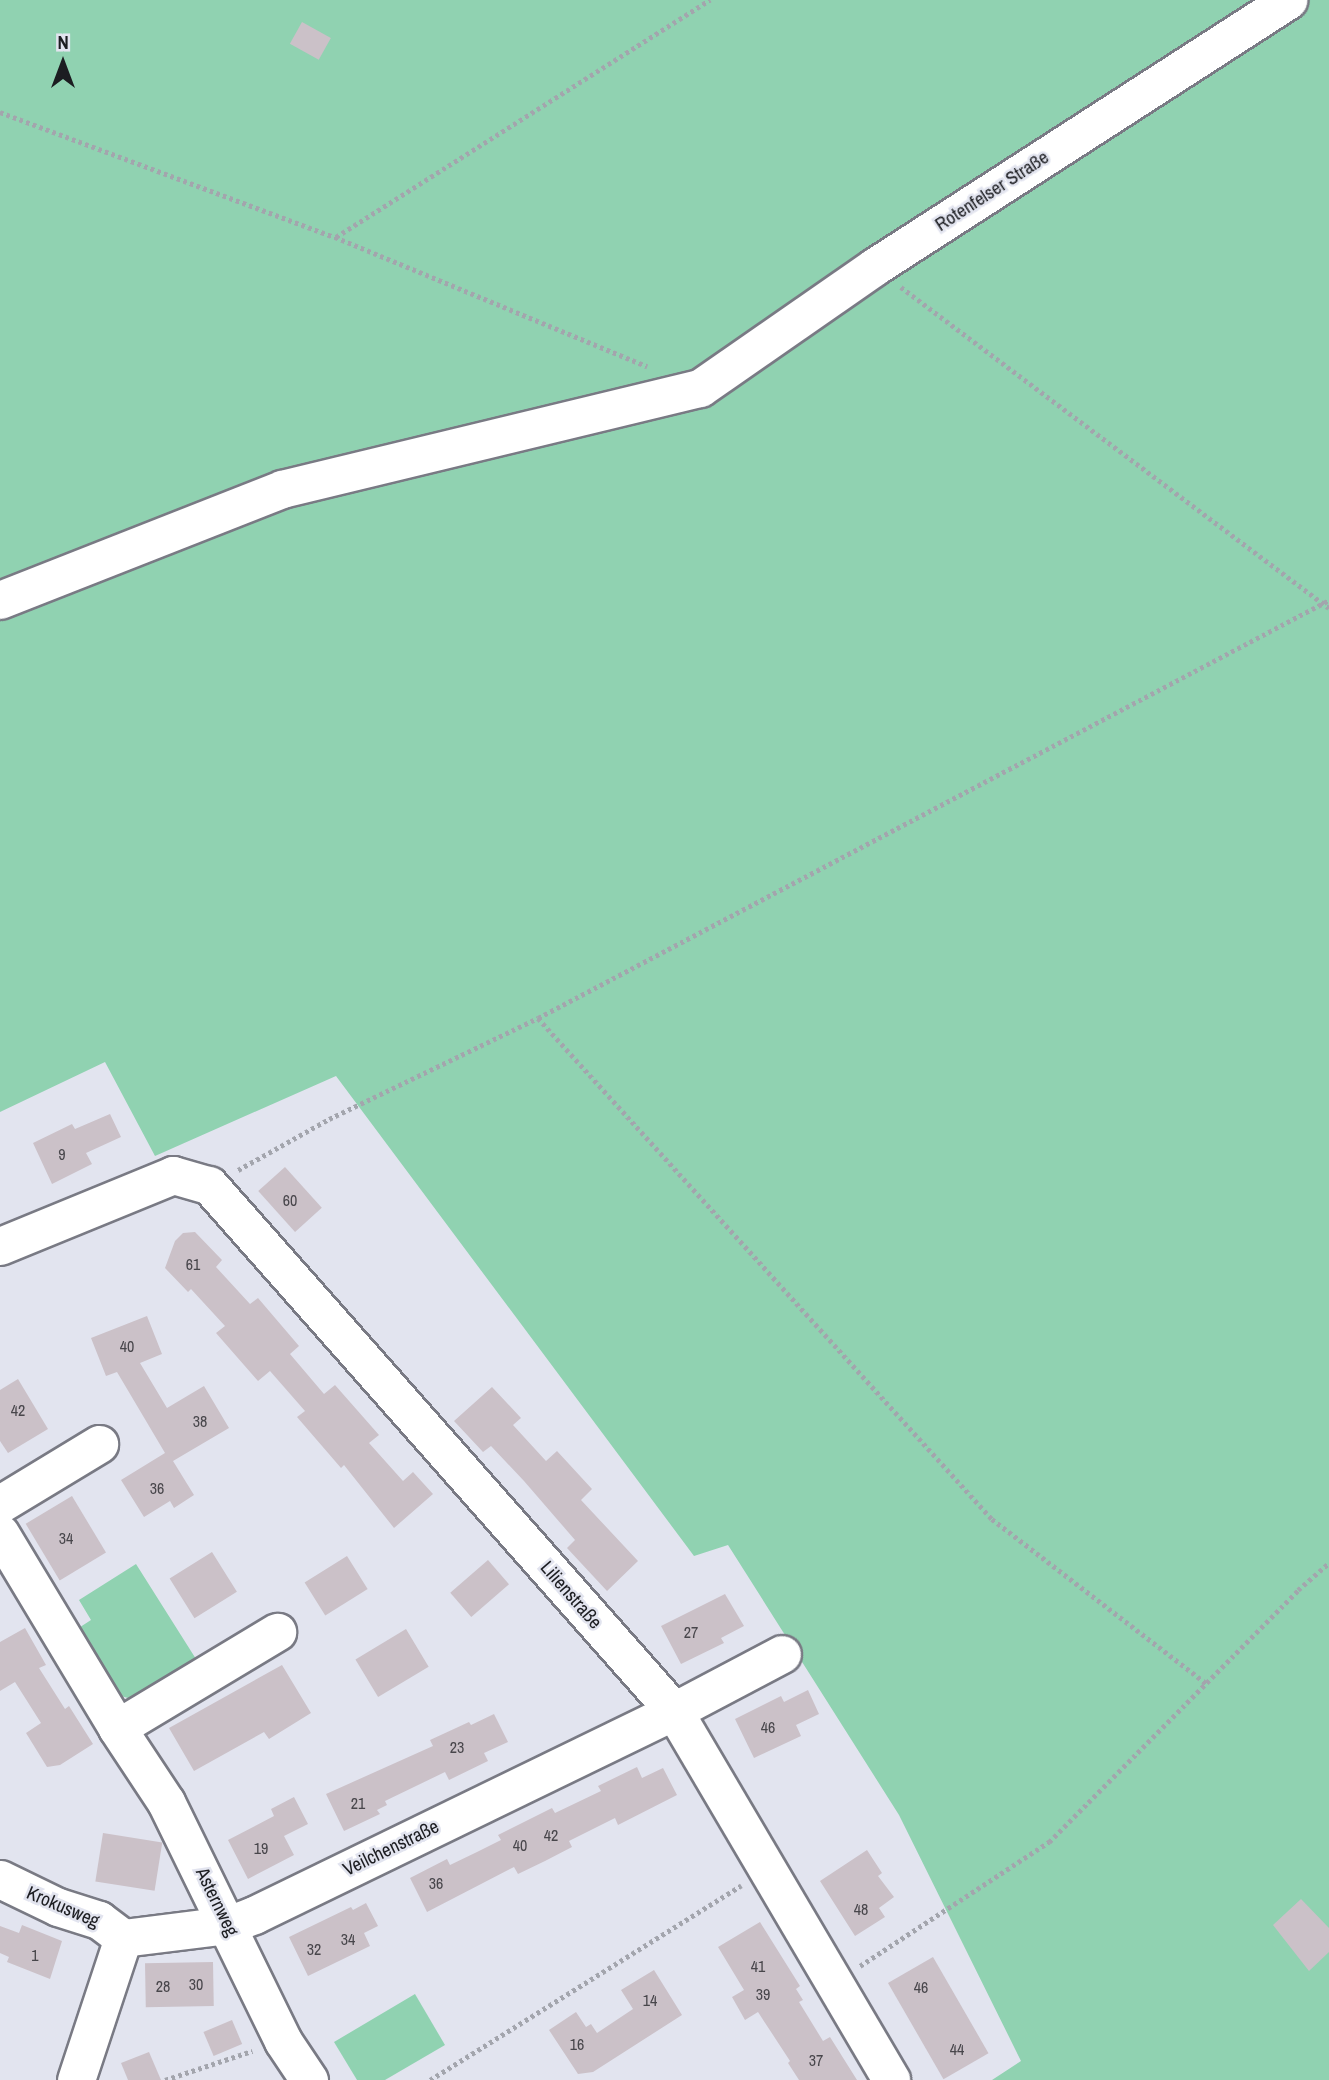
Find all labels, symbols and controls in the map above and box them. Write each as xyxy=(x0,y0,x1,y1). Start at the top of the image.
north arrow xyxy=(28,28,98,98)
text: N xyxy=(57,29,69,55)
street label: Rotenfelser Straße xyxy=(931,146,1053,236)
house number: 9 xyxy=(58,1144,66,1164)
house number: 60 xyxy=(283,1190,297,1210)
house number: 61 xyxy=(186,1254,200,1274)
house number: 40 xyxy=(120,1336,134,1356)
house number: 42 xyxy=(11,1400,25,1420)
house number: 38 xyxy=(193,1411,207,1431)
house number: 36 xyxy=(150,1478,164,1498)
house number: 34 xyxy=(59,1528,73,1548)
street label: Lilienstraße xyxy=(535,1556,607,1634)
house number: 27 xyxy=(684,1622,698,1642)
house number: 46 xyxy=(761,1717,775,1737)
house number: 23 xyxy=(450,1737,464,1757)
house number: 21 xyxy=(351,1793,365,1813)
street label: Veilchenstraße xyxy=(339,1815,443,1881)
house number: 42 xyxy=(544,1825,558,1845)
house number: 40 xyxy=(513,1835,527,1855)
house number: 19 xyxy=(254,1838,268,1858)
street label: Asternweg xyxy=(191,1864,243,1940)
house number: 36 xyxy=(429,1873,443,1893)
street label: Krokusweg xyxy=(23,1881,103,1933)
house number: 48 xyxy=(854,1899,868,1919)
house number: 34 xyxy=(341,1929,355,1949)
house number: 32 xyxy=(307,1939,321,1959)
house number: 1 xyxy=(31,1945,39,1965)
house number: 41 xyxy=(751,1956,765,1976)
house number: 30 xyxy=(189,1974,203,1994)
house number: 28 xyxy=(156,1976,170,1996)
house number: 46 xyxy=(914,1977,928,1997)
house number: 39 xyxy=(756,1984,770,2004)
house number: 14 xyxy=(643,1990,657,2010)
house number: 16 xyxy=(570,2034,584,2054)
house number: 44 xyxy=(950,2039,964,2059)
house number: 37 xyxy=(809,2050,823,2070)

